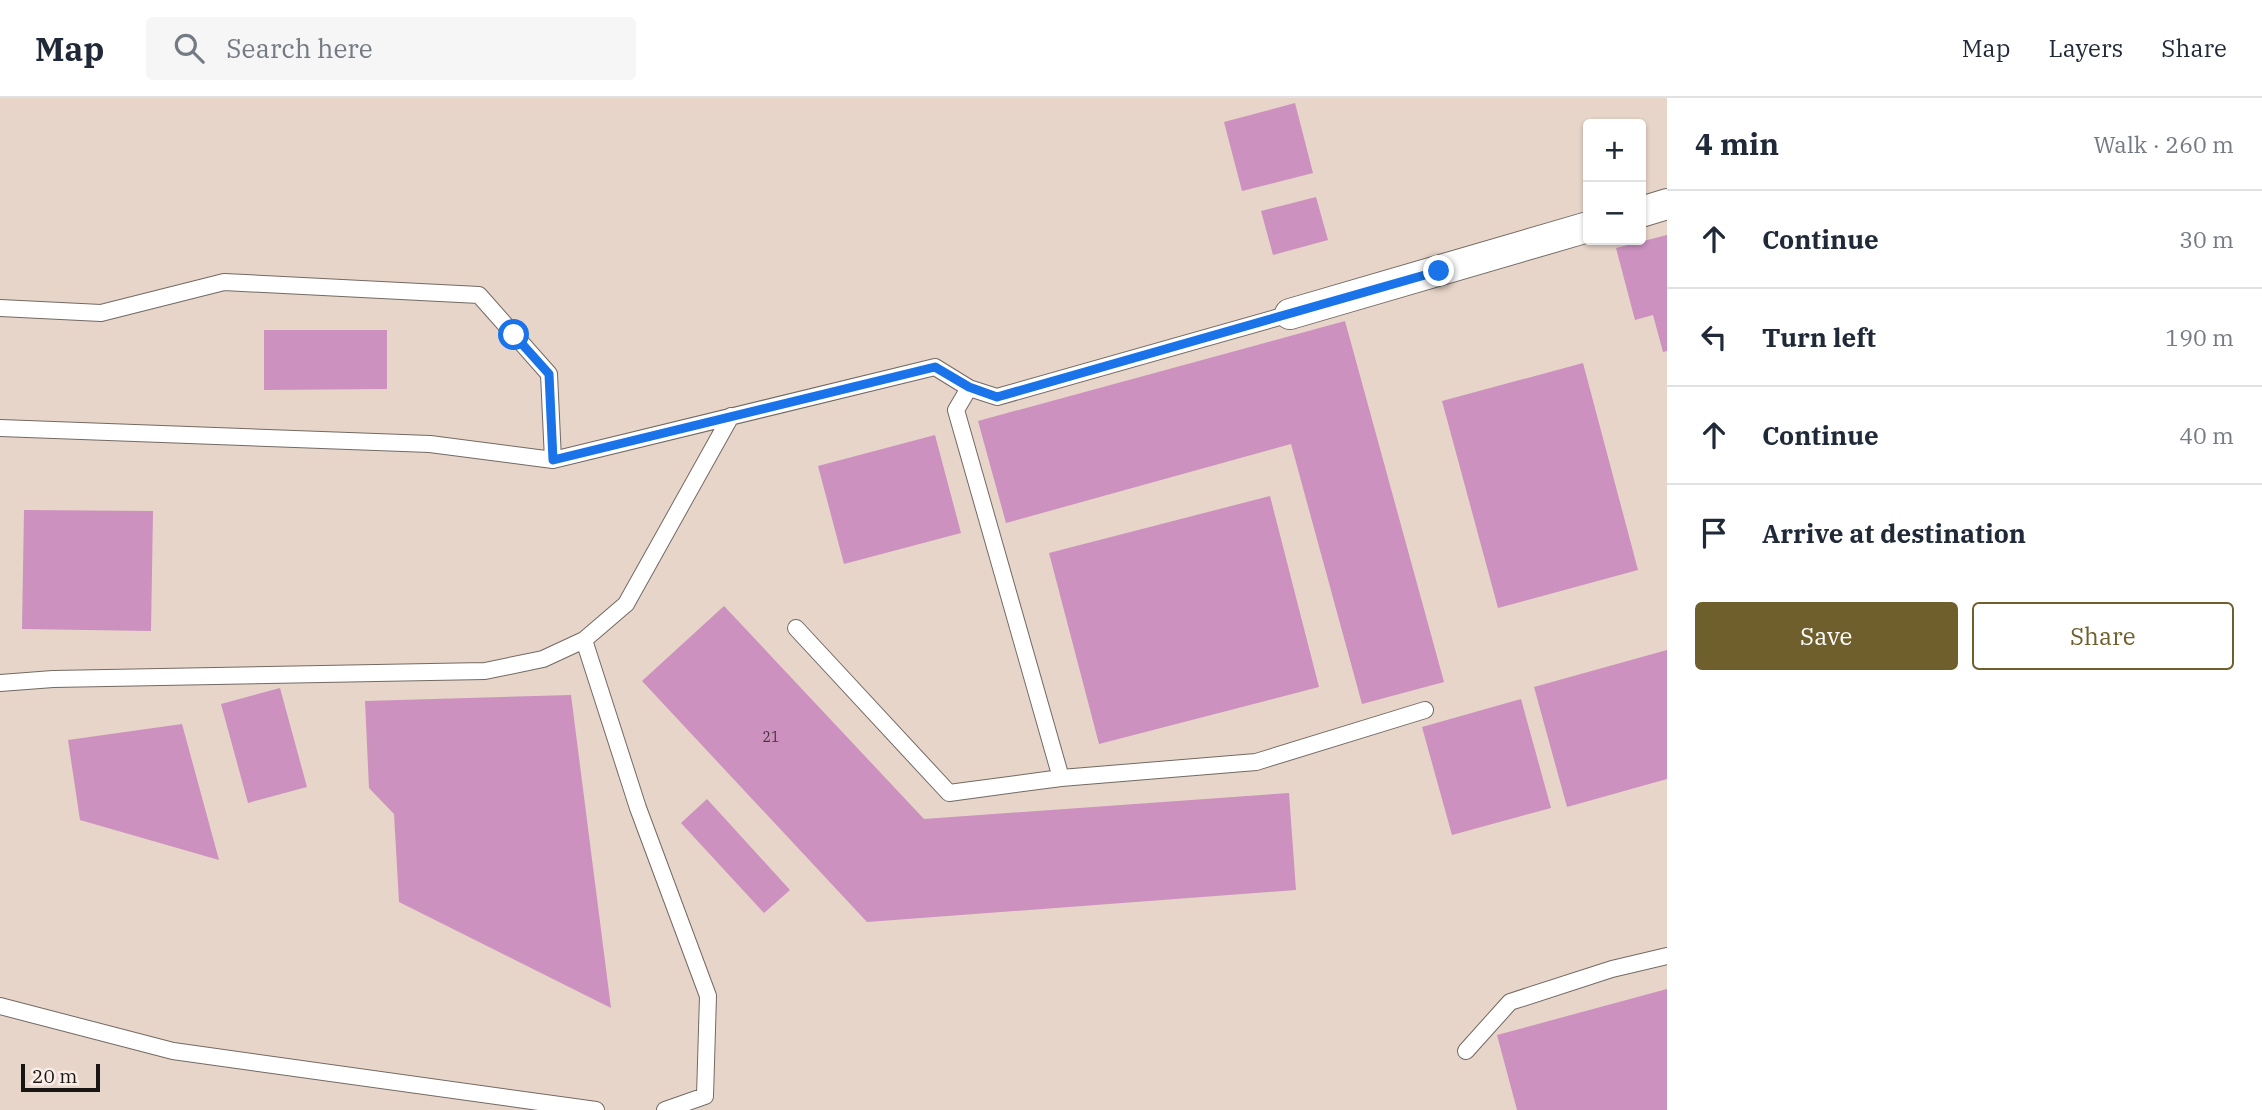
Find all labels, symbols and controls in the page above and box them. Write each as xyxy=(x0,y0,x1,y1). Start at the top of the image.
search box xyxy=(146,17,636,80)
text: Map xyxy=(35,27,104,70)
icon: search xyxy=(170,29,208,67)
text: Search here xyxy=(226,31,373,65)
text: Map xyxy=(1962,32,2010,64)
text: Layers xyxy=(2048,32,2123,64)
text: Share xyxy=(2161,32,2227,64)
map controls xyxy=(1583,119,1646,245)
button: + xyxy=(1583,119,1646,182)
text: 4 min xyxy=(1695,124,1779,163)
text: Walk · 260 m xyxy=(2093,129,2234,159)
button: − xyxy=(1583,182,1646,245)
icon: ahead xyxy=(1695,220,1733,258)
text: Continue xyxy=(1762,222,1879,256)
text: 30 m xyxy=(2179,224,2234,254)
route end xyxy=(1423,255,1454,286)
icon: left xyxy=(1695,318,1733,356)
route start xyxy=(498,319,529,350)
text: Turn left xyxy=(1762,320,1876,354)
text: 190 m xyxy=(2165,322,2234,352)
icon: ahead xyxy=(1695,416,1733,454)
text: Continue xyxy=(1762,418,1879,452)
text: 40 m xyxy=(2179,420,2234,450)
icon: arrive xyxy=(1695,514,1733,552)
text: Arrive at destination xyxy=(1762,516,2026,550)
button: Save xyxy=(1695,602,1958,670)
button: Share xyxy=(1972,602,2234,670)
house number: 21 xyxy=(763,728,779,746)
scale bar xyxy=(21,1061,100,1093)
text: 20 m xyxy=(32,1064,77,1088)

